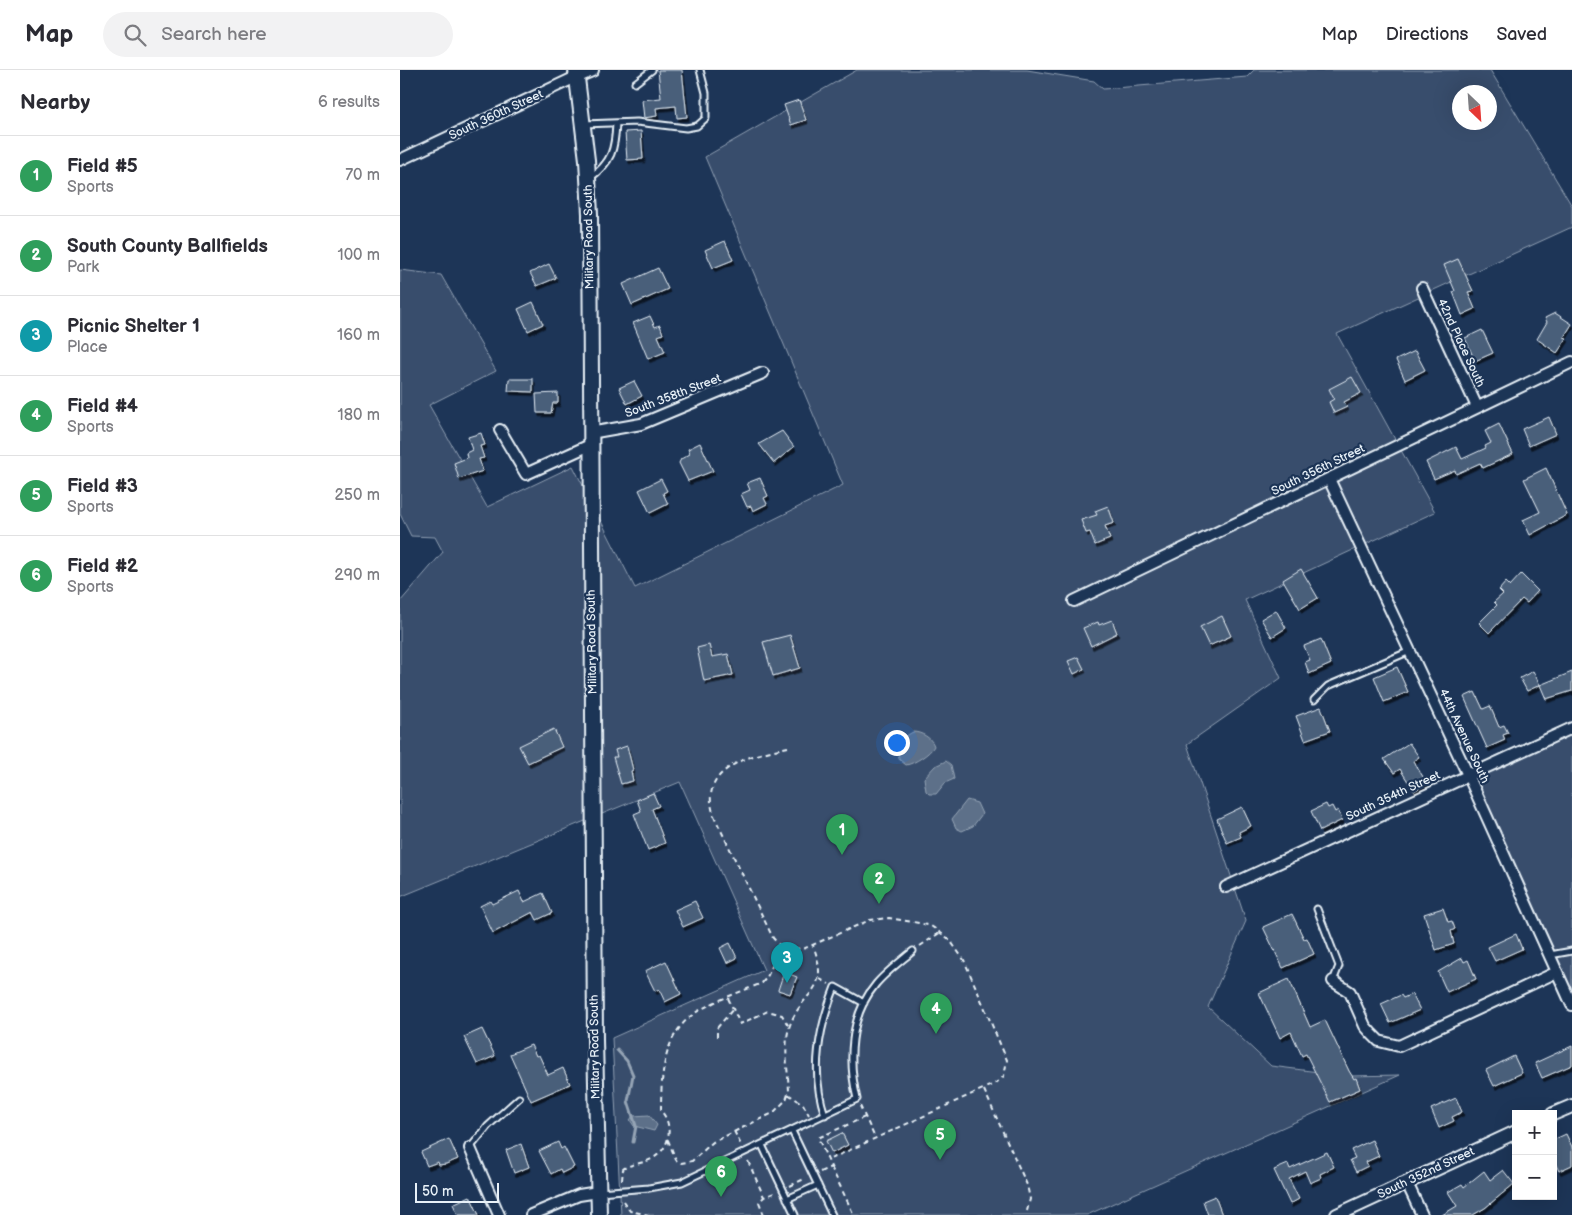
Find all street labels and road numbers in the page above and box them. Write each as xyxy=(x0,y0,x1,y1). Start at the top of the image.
street label: South 360th Street xyxy=(446,86,546,143)
street label: Military Road South xyxy=(581,184,597,289)
street label: 42nd Place South xyxy=(1434,296,1488,390)
street label: South 358th Street xyxy=(623,371,723,421)
street label: South 356th Street xyxy=(1269,441,1367,499)
street label: Military Road South xyxy=(584,589,600,694)
street label: 44th Avenue South xyxy=(1436,686,1493,786)
street label: South 354th Street xyxy=(1344,768,1443,824)
street label: Military Road South xyxy=(587,994,603,1099)
street label: South 352nd Street xyxy=(1375,1144,1477,1202)

